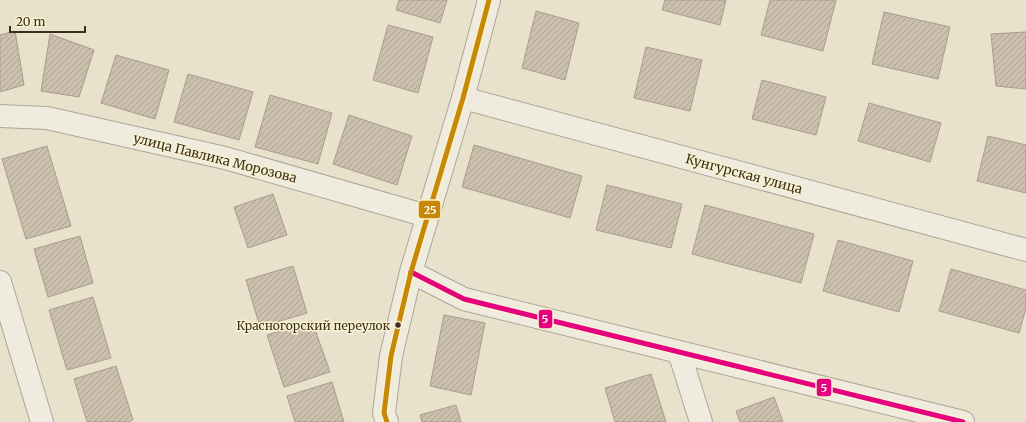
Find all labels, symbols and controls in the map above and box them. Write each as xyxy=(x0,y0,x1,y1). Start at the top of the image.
scale bar xyxy=(10,8,85,34)
text: 20 m xyxy=(16,14,45,29)
street label: улица Павлика Морозова xyxy=(131,129,299,187)
street label: Кунгурская улица xyxy=(684,150,804,198)
line badge: 25 xyxy=(418,200,441,219)
text: 25 xyxy=(424,203,436,217)
line badge: 5 xyxy=(538,309,553,329)
text: 5 xyxy=(542,312,548,326)
place label: Красногорский переулок xyxy=(236,318,390,333)
marker: Красногорский переулок xyxy=(393,320,403,330)
line badge: 5 xyxy=(816,378,832,397)
text: 5 xyxy=(821,381,827,395)

